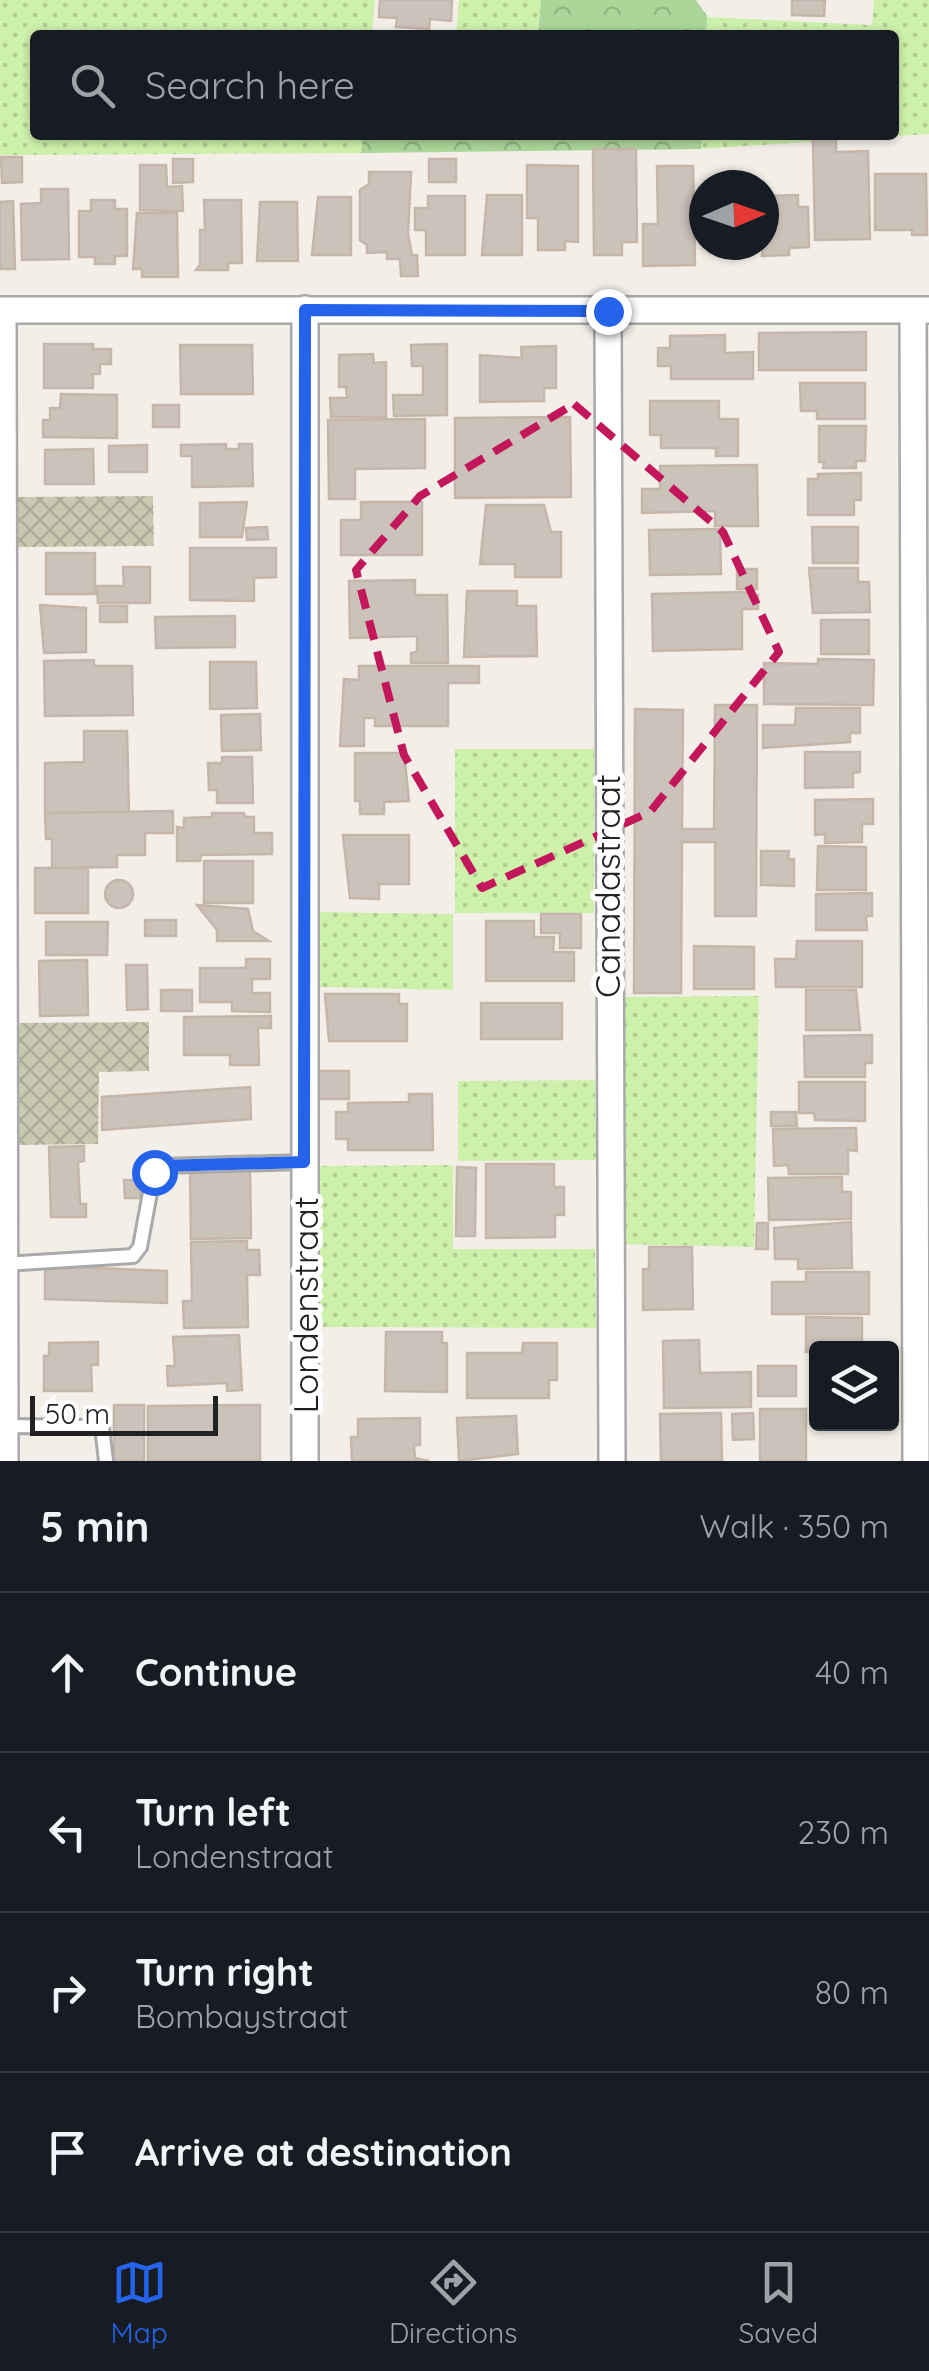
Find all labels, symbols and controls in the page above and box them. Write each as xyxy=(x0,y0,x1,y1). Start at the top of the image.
search box xyxy=(30,30,899,140)
icon: search xyxy=(65,58,120,113)
text: Search here xyxy=(145,61,355,109)
north arrow xyxy=(689,170,779,260)
route end xyxy=(586,289,632,335)
street label: Canadastraat xyxy=(585,774,629,998)
route start xyxy=(132,1150,178,1196)
street label: Londenstraat xyxy=(283,1196,327,1414)
map controls xyxy=(809,1341,899,1431)
button: layers xyxy=(809,1341,899,1431)
scale bar xyxy=(30,1391,218,1436)
text: 50 m xyxy=(45,1396,110,1431)
text: 5 min xyxy=(40,1500,150,1553)
text: Walk · 350 m xyxy=(700,1506,889,1546)
icon: ahead xyxy=(40,1645,95,1700)
text: Continue xyxy=(135,1648,297,1696)
text: 40 m xyxy=(815,1652,889,1692)
text: Turn left xyxy=(135,1788,291,1836)
icon: left xyxy=(40,1805,95,1860)
text: 230 m xyxy=(798,1812,889,1852)
text: Londenstraat xyxy=(135,1836,334,1876)
text: Turn right xyxy=(135,1948,314,1996)
icon: right xyxy=(40,1965,95,2020)
text: 80 m xyxy=(815,1972,889,2012)
text: Bombaystraat xyxy=(135,1996,349,2036)
icon: arrive xyxy=(40,2125,95,2180)
text: Arrive at destination xyxy=(135,2128,512,2176)
tab: Map xyxy=(111,2255,168,2350)
tab: Directions xyxy=(389,2255,517,2350)
tab: Saved xyxy=(739,2255,818,2350)

